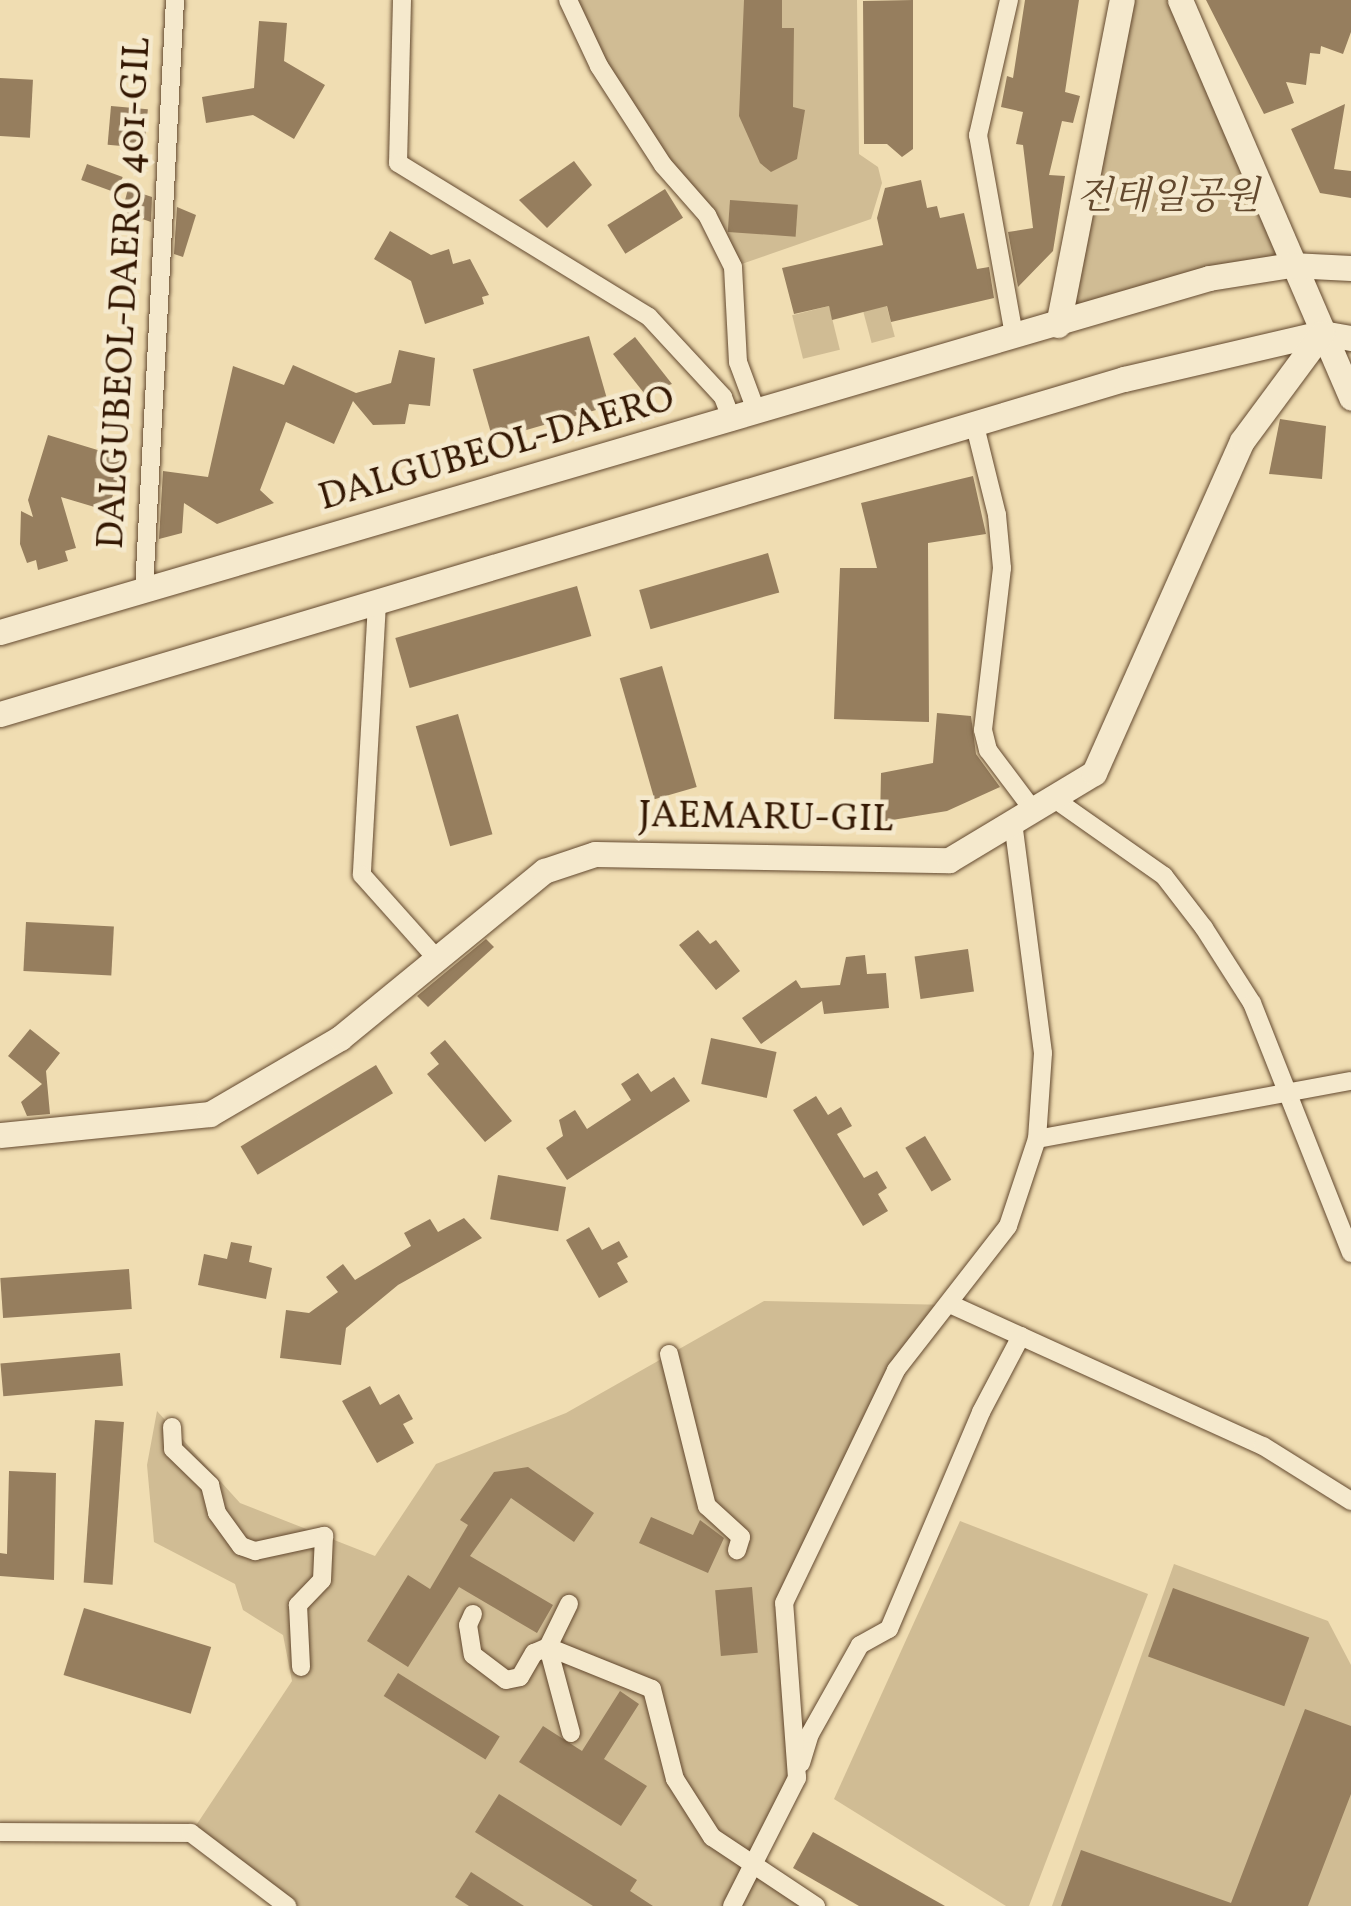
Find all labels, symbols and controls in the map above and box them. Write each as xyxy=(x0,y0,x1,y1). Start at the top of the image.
street label: DALGUBEOL-DAERO 401-GIL xyxy=(90,36,162,550)
park label: 전태일공원 xyxy=(1076,176,1260,222)
street label: DALGUBEOL-DAERO xyxy=(314,377,680,523)
street label: JAEMARU-GIL xyxy=(638,794,894,844)

